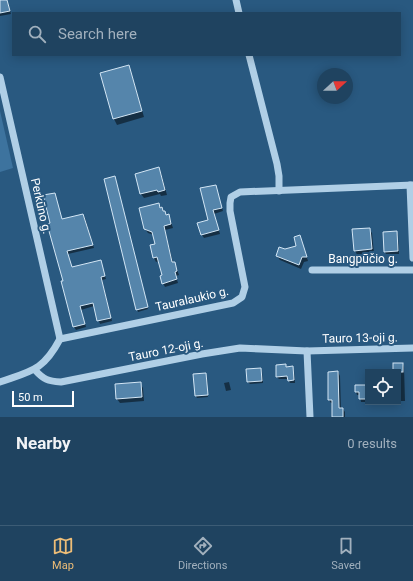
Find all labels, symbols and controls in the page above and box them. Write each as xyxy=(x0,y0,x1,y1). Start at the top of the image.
search box xyxy=(12,12,401,56)
icon: search xyxy=(26,23,48,45)
text: Search here xyxy=(58,25,137,43)
north arrow xyxy=(317,68,353,104)
street label: Perkūno g. xyxy=(28,177,54,235)
street label: Bangpūčio g. xyxy=(328,252,398,266)
street label: Tauralaukio g. xyxy=(154,284,230,314)
street label: Tauro 13-oji g. xyxy=(322,330,398,346)
street label: Tauro 12-oji g. xyxy=(127,336,205,364)
map controls xyxy=(365,369,401,405)
button: locate xyxy=(365,369,401,405)
scale bar xyxy=(12,389,74,408)
text: 50 m xyxy=(18,391,43,404)
text: Nearby xyxy=(16,433,71,453)
text: 0 results xyxy=(347,436,397,451)
tab: Map xyxy=(52,535,74,572)
tab: Directions xyxy=(178,535,227,572)
tab: Saved xyxy=(331,535,361,572)

